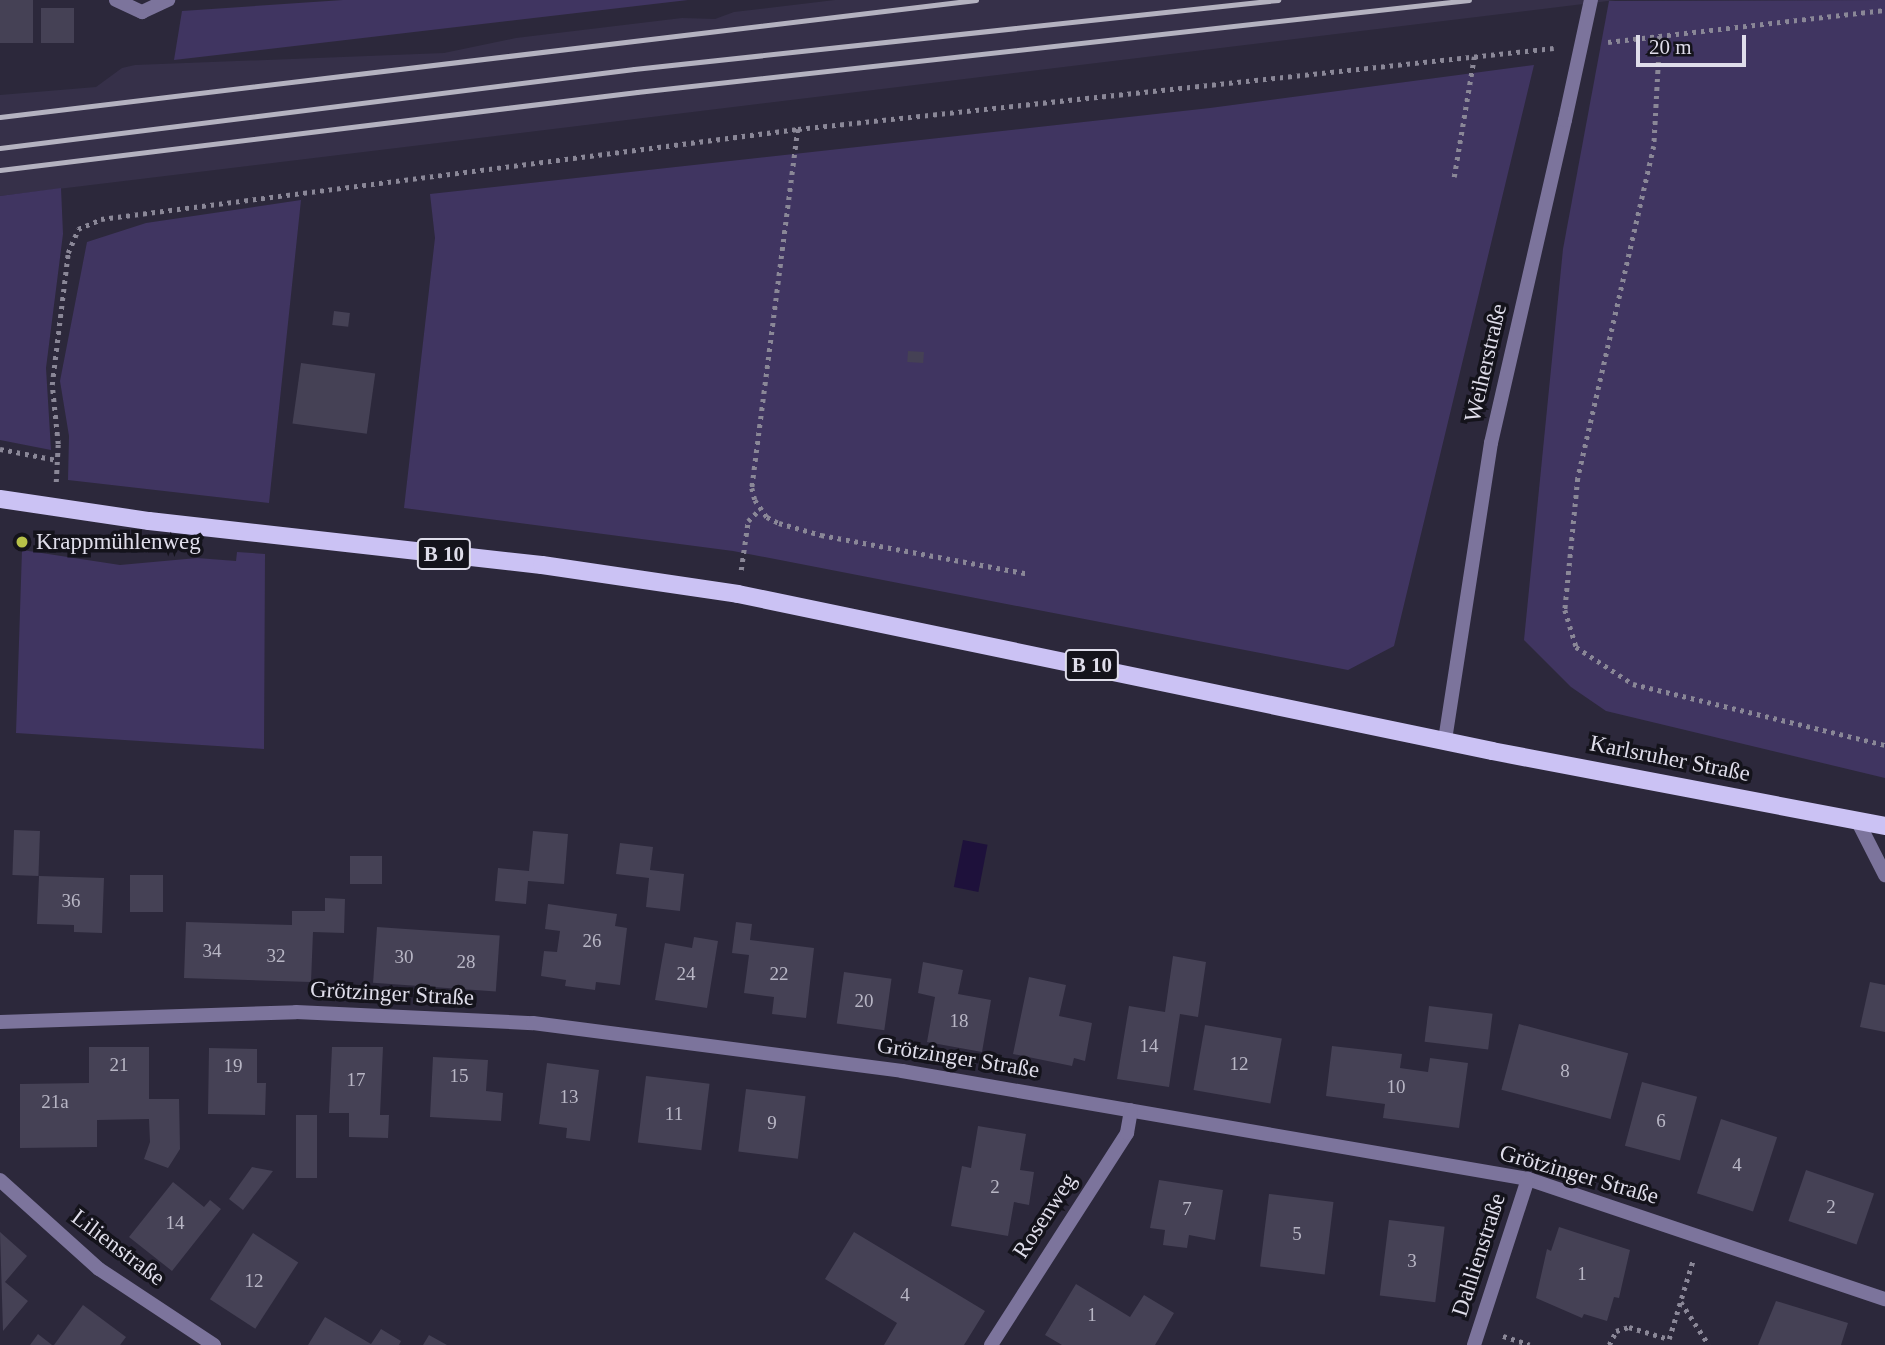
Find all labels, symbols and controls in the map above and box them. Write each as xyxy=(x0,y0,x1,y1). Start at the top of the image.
scale bar xyxy=(1640,21,1750,65)
text: 20 m xyxy=(1649,35,1692,59)
street label: Weiherstraße xyxy=(1459,301,1513,425)
place label: Krappmühlenweg xyxy=(36,528,201,556)
marker: Krappmühlenweg xyxy=(14,534,30,550)
road number: B 10 xyxy=(416,536,472,572)
road number: B 10 xyxy=(1064,648,1120,682)
street label: Karlsruher Straße xyxy=(1587,730,1753,788)
house number: 36 xyxy=(61,890,80,912)
house number: 26 xyxy=(582,930,602,952)
house number: 34 xyxy=(202,940,222,962)
house number: 32 xyxy=(267,945,286,967)
house number: 30 xyxy=(394,946,414,968)
house number: 28 xyxy=(456,951,476,973)
house number: 24 xyxy=(676,963,696,985)
house number: 22 xyxy=(770,963,789,985)
street label: Grötzinger Straße xyxy=(309,976,475,1012)
house number: 20 xyxy=(854,990,874,1012)
house number: 18 xyxy=(950,1010,968,1032)
street label: Grötzinger Straße xyxy=(875,1032,1041,1084)
house number: 14 xyxy=(1140,1035,1158,1057)
house number: 12 xyxy=(1230,1053,1248,1075)
house number: 21 xyxy=(110,1054,128,1076)
house number: 19 xyxy=(224,1055,242,1077)
house number: 8 xyxy=(1560,1060,1570,1082)
house number: 15 xyxy=(449,1065,468,1087)
house number: 17 xyxy=(346,1069,365,1091)
house number: 10 xyxy=(1386,1076,1406,1098)
house number: 13 xyxy=(560,1086,579,1108)
house number: 21a xyxy=(41,1091,69,1113)
house number: 11 xyxy=(665,1103,683,1125)
house number: 6 xyxy=(1656,1110,1666,1132)
house number: 9 xyxy=(767,1112,777,1134)
street label: Grötzinger Straße xyxy=(1496,1139,1662,1211)
house number: 4 xyxy=(1732,1154,1742,1176)
street label: Rosenweg xyxy=(1007,1168,1083,1264)
house number: 2 xyxy=(990,1176,1000,1198)
street label: Dahlienstraße xyxy=(1446,1190,1512,1320)
house number: 2 xyxy=(1826,1196,1836,1218)
house number: 7 xyxy=(1182,1198,1192,1220)
street label: Lilienstraße xyxy=(66,1204,170,1292)
house number: 14 xyxy=(166,1212,184,1234)
house number: 5 xyxy=(1292,1223,1302,1245)
house number: 3 xyxy=(1407,1250,1417,1272)
house number: 1 xyxy=(1577,1263,1587,1285)
house number: 12 xyxy=(244,1270,264,1292)
house number: 4 xyxy=(900,1284,910,1306)
house number: 1 xyxy=(1087,1304,1097,1326)

